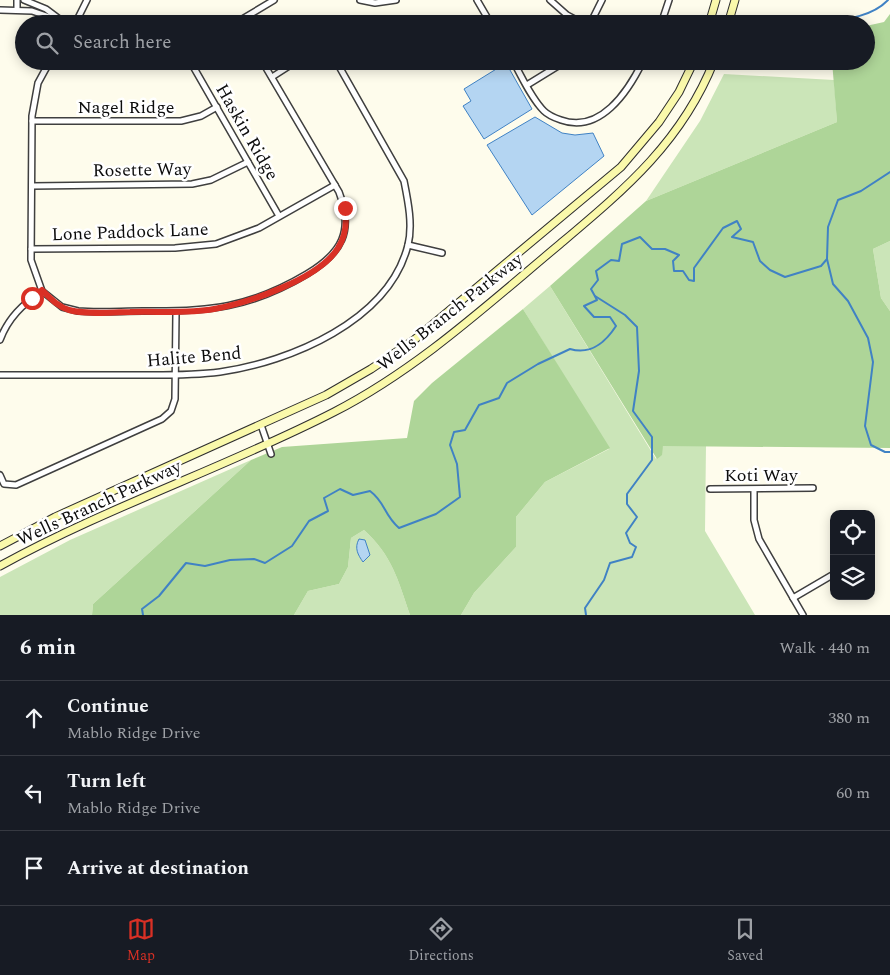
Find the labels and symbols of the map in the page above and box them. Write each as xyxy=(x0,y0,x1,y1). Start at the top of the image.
street label: Haskin Ridge xyxy=(208,79,286,185)
street label: Nagel Ridge xyxy=(77,94,175,121)
street label: Rosette Way xyxy=(92,156,193,184)
route end xyxy=(334,197,357,220)
street label: Lone Paddock Lane xyxy=(51,216,209,248)
street label: Wells Branch Parkway xyxy=(371,245,530,378)
route start xyxy=(21,287,44,310)
street label: Halite Bend xyxy=(145,339,243,375)
street label: Wells Branch Parkway xyxy=(12,452,187,553)
street label: Koti Way xyxy=(724,462,799,489)

